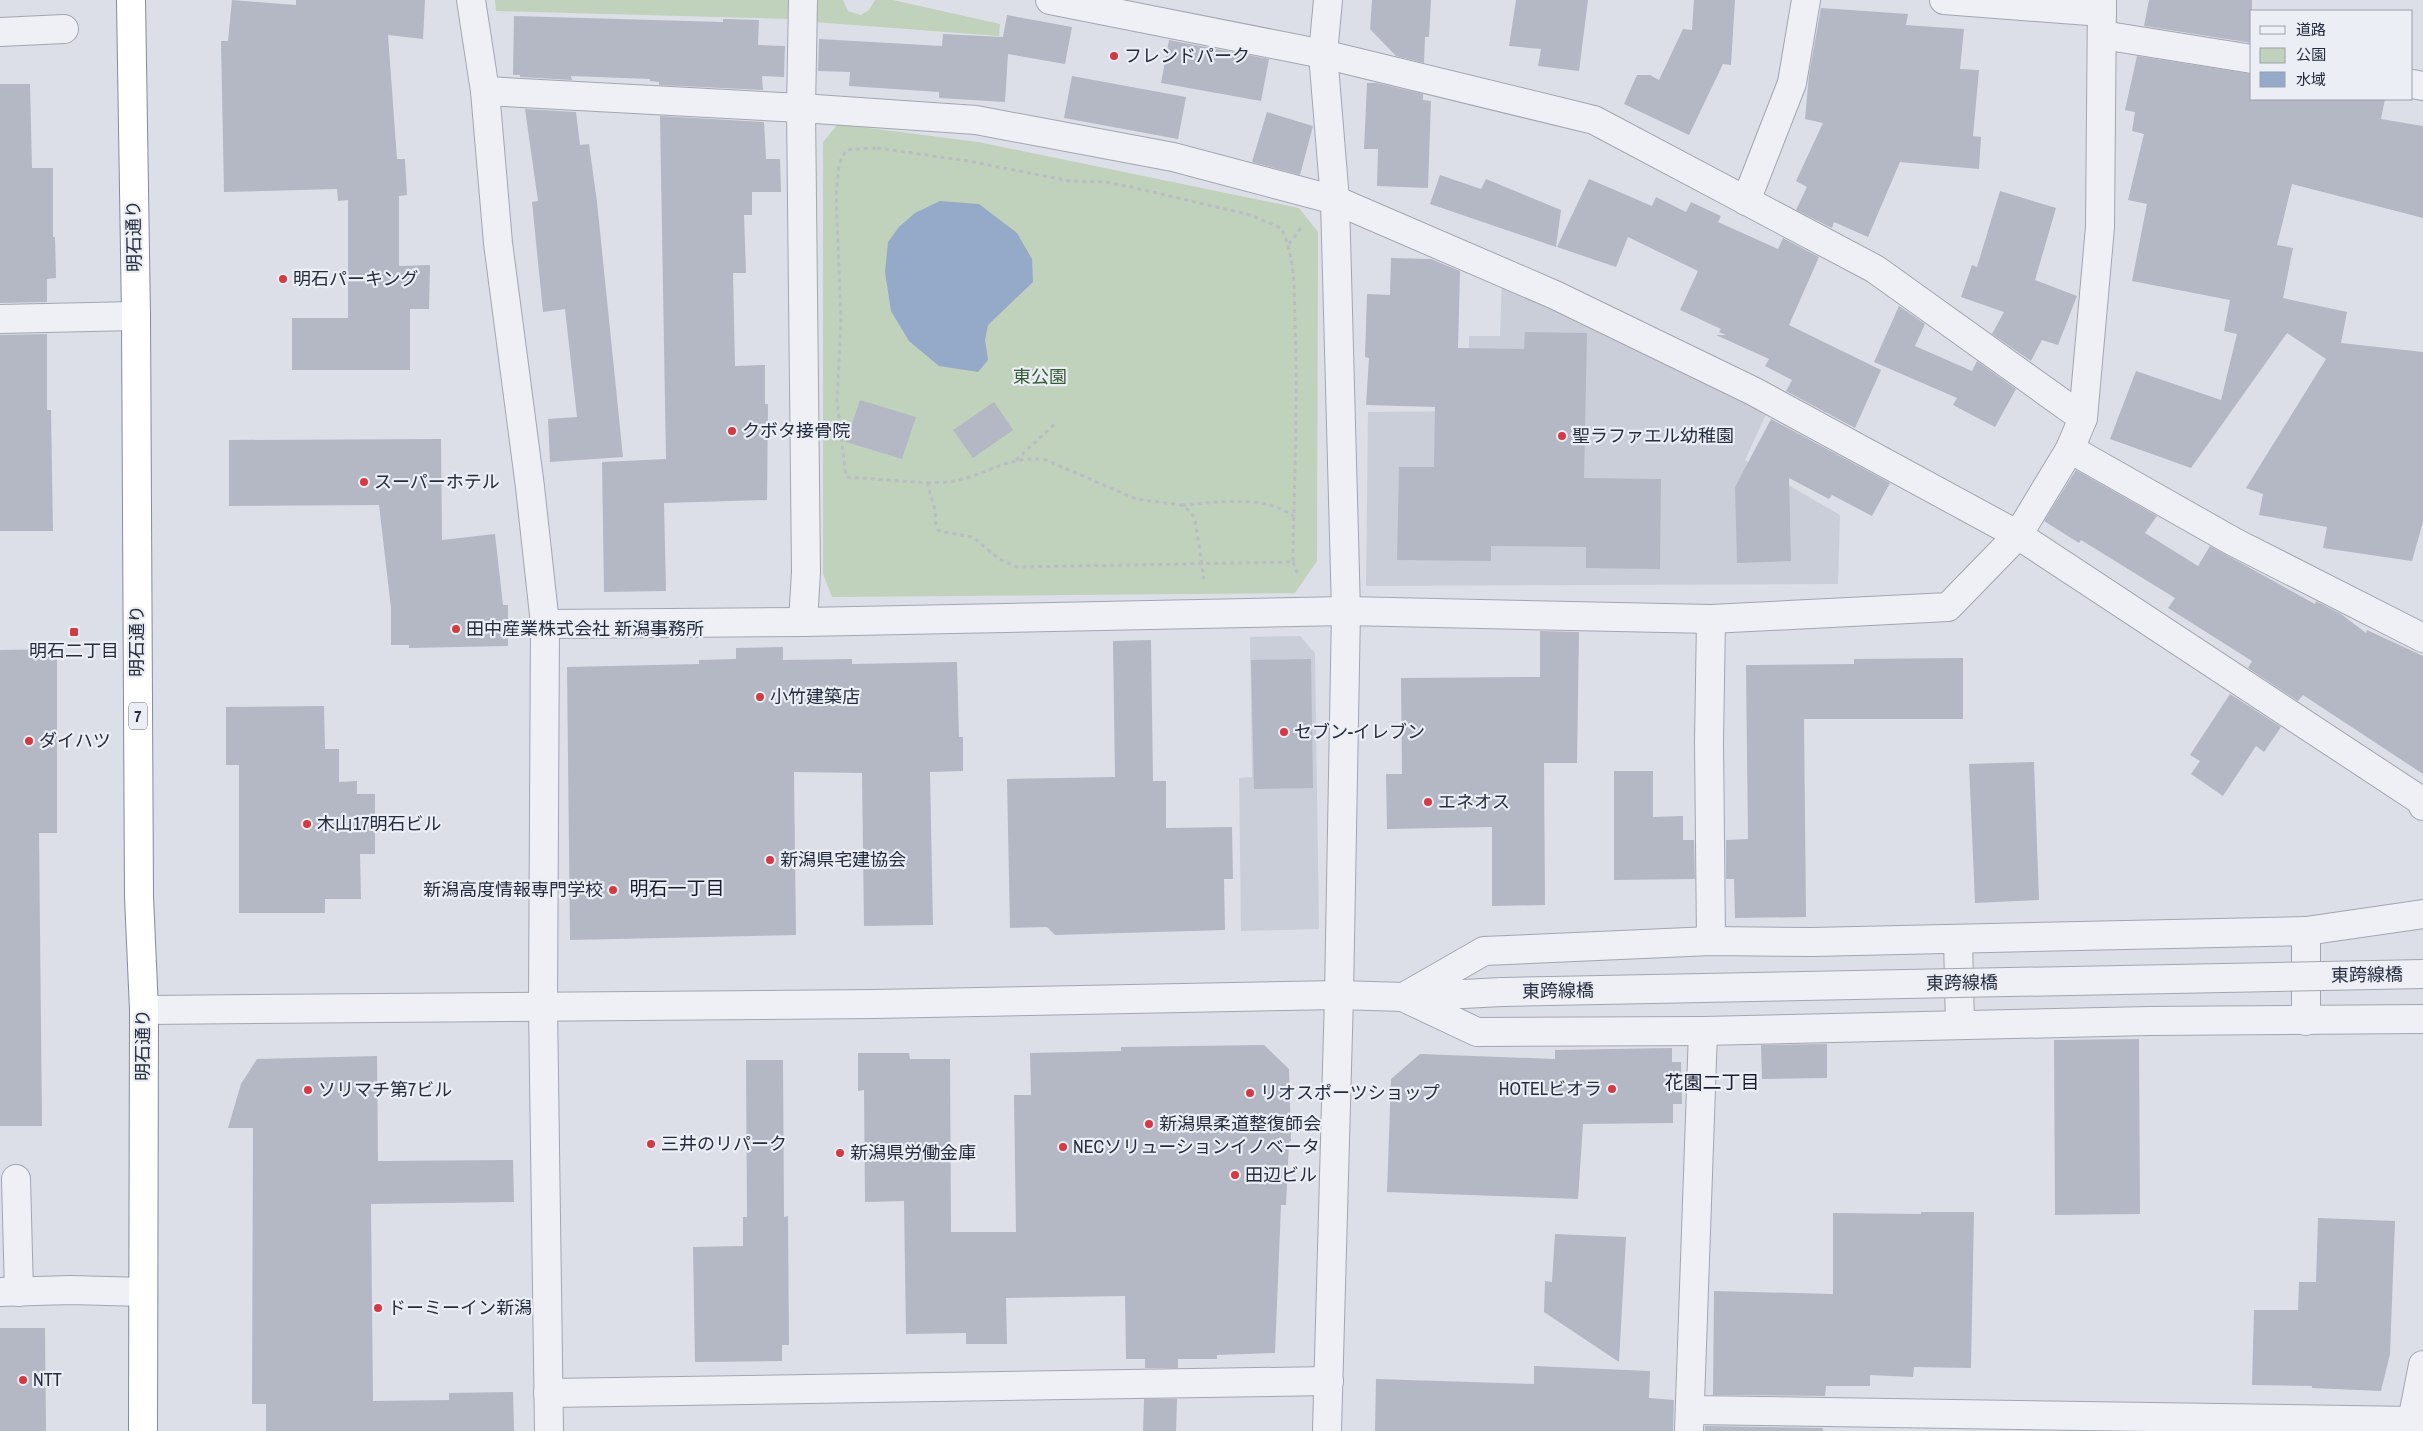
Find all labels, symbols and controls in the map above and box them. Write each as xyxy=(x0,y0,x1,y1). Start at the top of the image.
legend xyxy=(2250,10,2413,100)
text: 道路 xyxy=(2296,19,2326,40)
place label: フレンドパーク xyxy=(1124,43,1250,68)
text: 公園 xyxy=(2296,44,2326,65)
marker: フレンドパーク xyxy=(1108,50,1120,62)
text: 水域 xyxy=(2296,69,2326,90)
street label: 明石通り xyxy=(120,200,147,272)
place label: 明石パーキング xyxy=(293,266,418,291)
marker: 明石パーキング xyxy=(277,273,289,285)
park label: 東公園 xyxy=(1013,364,1067,389)
place label: クボタ接骨院 xyxy=(742,418,850,443)
place label: 聖ラファエル幼稚園 xyxy=(1572,423,1734,448)
marker: クボタ接骨院 xyxy=(726,425,738,437)
marker: 聖ラファエル幼稚園 xyxy=(1556,430,1568,442)
place label: スーパーホテル xyxy=(374,469,500,494)
marker: スーパーホテル xyxy=(358,476,370,488)
street label: 明石通り xyxy=(124,605,149,677)
place label: 田中産業株式会社 新潟事務所 xyxy=(466,616,704,641)
marker: 田中産業株式会社 新潟事務所 xyxy=(450,623,462,635)
marker: 明石二丁目 xyxy=(68,626,80,638)
place label: 明石二丁目 xyxy=(29,638,119,663)
place label: 小竹建築店 xyxy=(770,684,860,709)
marker: 小竹建築店 xyxy=(754,691,766,703)
road number: 7 xyxy=(129,702,147,729)
place label: セブン-イレブン xyxy=(1294,719,1425,744)
marker: セブン-イレブン xyxy=(1278,726,1290,738)
place label: ダイハツ xyxy=(39,728,111,753)
marker: ダイハツ xyxy=(23,735,35,747)
place label: エネオス xyxy=(1438,789,1510,814)
marker: エネオス xyxy=(1422,796,1434,808)
place label: 木山17明石ビル xyxy=(317,811,441,836)
marker: 木山17明石ビル xyxy=(301,818,313,830)
place label: 新潟県宅建協会 xyxy=(780,847,906,872)
marker: 新潟県宅建協会 xyxy=(764,854,776,866)
district label: 明石一丁目 xyxy=(629,875,725,901)
place label: 新潟高度情報専門学校 xyxy=(423,877,603,902)
marker: 新潟高度情報専門学校 xyxy=(607,884,619,896)
street label: 東跨線橋 xyxy=(2331,961,2403,988)
street label: 東跨線橋 xyxy=(1926,969,1998,996)
street label: 東跨線橋 xyxy=(1522,977,1594,1004)
street label: 明石通り xyxy=(130,1009,155,1081)
district label: 花園二丁目 xyxy=(1664,1069,1760,1095)
place label: HOTELビオラ xyxy=(1499,1076,1602,1101)
place label: ソリマチ第7ビル xyxy=(318,1077,452,1102)
place label: リオスポーツショップ xyxy=(1260,1080,1440,1105)
marker: HOTELビオラ xyxy=(1606,1083,1618,1095)
marker: ソリマチ第7ビル xyxy=(302,1084,314,1096)
marker: リオスポーツショップ xyxy=(1244,1087,1256,1099)
place label: 新潟県柔道整復師会 xyxy=(1159,1111,1321,1136)
marker: 新潟県柔道整復師会 xyxy=(1143,1118,1155,1130)
place label: 三井のリパーク xyxy=(661,1131,787,1156)
place label: NECソリューションイノベータ xyxy=(1073,1134,1320,1159)
marker: 三井のリパーク xyxy=(645,1138,657,1150)
place label: 新潟県労働金庫 xyxy=(850,1140,976,1165)
marker: NECソリューションイノベータ xyxy=(1057,1141,1069,1153)
marker: 新潟県労働金庫 xyxy=(834,1147,846,1159)
place label: 田辺ビル xyxy=(1245,1162,1317,1187)
marker: 田辺ビル xyxy=(1229,1169,1241,1181)
place label: ドーミーイン新潟 xyxy=(388,1295,532,1320)
marker: ドーミーイン新潟 xyxy=(372,1302,384,1314)
place label: NTT xyxy=(33,1367,62,1392)
marker: NTT xyxy=(17,1374,29,1386)

